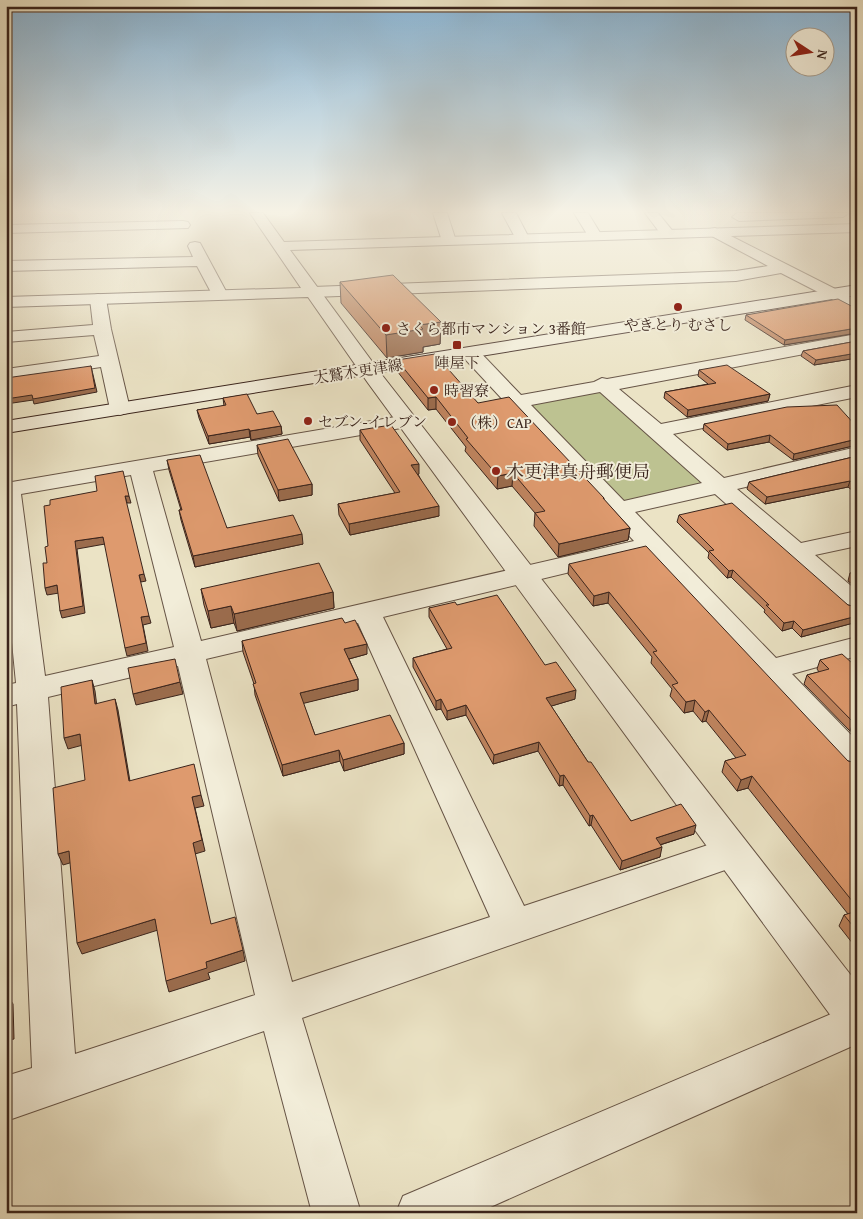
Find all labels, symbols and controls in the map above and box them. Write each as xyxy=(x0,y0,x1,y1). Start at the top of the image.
north arrow xyxy=(786,28,836,78)
text: N xyxy=(812,48,833,62)
marker: やきとり むさし xyxy=(672,301,684,313)
place label: やきとり むさし xyxy=(624,314,732,335)
place label: さくら都市マンション 3番館 xyxy=(396,318,586,339)
marker: さくら都市マンション 3番館 xyxy=(380,322,392,334)
marker: 陣屋下 xyxy=(451,339,463,351)
place label: 陣屋下 xyxy=(434,352,480,373)
street label: 大鷲木更津線 xyxy=(312,354,404,388)
place label: 時習寮 xyxy=(444,380,489,401)
marker: 時習寮 xyxy=(428,384,440,396)
place label: セブン-イレブン xyxy=(318,411,427,432)
place label: （株）CAP xyxy=(462,412,532,433)
marker: セブン-イレブン xyxy=(302,415,314,427)
marker: （株）CAP xyxy=(446,416,458,428)
place label: 木更津真舟郵便局 xyxy=(506,458,650,485)
marker: 木更津真舟郵便局 xyxy=(490,465,502,477)

